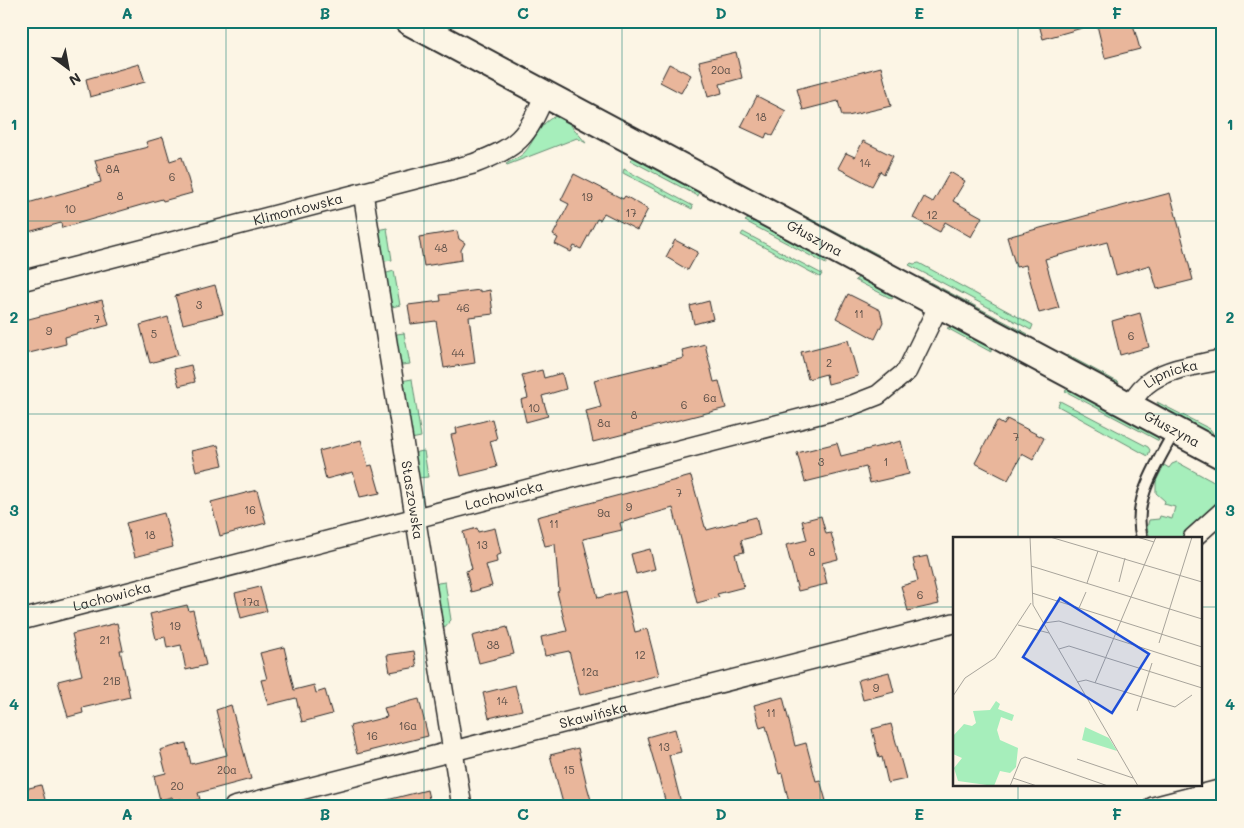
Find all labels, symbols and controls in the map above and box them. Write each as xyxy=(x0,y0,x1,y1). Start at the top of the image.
text: A xyxy=(121,2,133,23)
text: B xyxy=(320,2,330,23)
text: C xyxy=(517,2,529,23)
text: D xyxy=(715,2,727,23)
text: E xyxy=(914,2,924,23)
text: F xyxy=(1112,2,1122,23)
north arrow xyxy=(42,42,92,92)
house number: 20a xyxy=(711,62,731,77)
text: N xyxy=(66,69,85,90)
house number: 18 xyxy=(755,109,767,124)
text: 1 xyxy=(10,113,18,134)
text: 1 xyxy=(1226,113,1234,134)
house number: 14 xyxy=(859,155,871,170)
house number: 8A xyxy=(106,161,120,176)
house number: 6 xyxy=(169,169,175,184)
house number: 8 xyxy=(117,188,124,203)
street label: Klimontowska xyxy=(251,188,345,230)
house number: 19 xyxy=(581,189,593,204)
house number: 10 xyxy=(64,201,76,216)
house number: 17 xyxy=(625,205,637,220)
house number: 12 xyxy=(926,207,938,222)
street label: Głuszyna xyxy=(784,215,846,260)
house number: 48 xyxy=(434,240,448,255)
house number: 3 xyxy=(196,297,203,312)
house number: 46 xyxy=(456,300,470,315)
text: 2 xyxy=(10,306,19,327)
house number: 11 xyxy=(854,306,864,321)
text: 2 xyxy=(1226,306,1235,327)
house number: 7 xyxy=(94,311,100,326)
house number: 9 xyxy=(46,323,53,338)
house number: 5 xyxy=(151,326,157,341)
house number: 6 xyxy=(1128,328,1134,343)
house number: 44 xyxy=(452,345,465,360)
house number: 2 xyxy=(826,355,832,370)
street label: Lipnicka xyxy=(1139,355,1199,392)
house number: 6a xyxy=(703,390,717,405)
house number: 6 xyxy=(681,397,687,412)
house number: 10 xyxy=(528,400,540,415)
street label: Głuszyna xyxy=(1141,406,1204,451)
house number: 8 xyxy=(631,407,638,422)
house number: 8a xyxy=(597,415,611,430)
house number: 7 xyxy=(1013,429,1019,444)
house number: 3 xyxy=(818,454,825,469)
house number: 1 xyxy=(884,454,888,469)
street label: Staszowska xyxy=(397,459,429,541)
street label: Lachowicka xyxy=(463,476,545,514)
house number: 7 xyxy=(676,485,682,500)
text: 3 xyxy=(9,499,19,520)
house number: 9 xyxy=(626,499,633,514)
text: 3 xyxy=(1225,499,1235,520)
house number: 16 xyxy=(244,502,256,517)
house number: 9a xyxy=(597,505,611,520)
house number: 11 xyxy=(549,516,559,531)
house number: 18 xyxy=(144,527,156,542)
house number: 13 xyxy=(476,537,488,552)
inset map xyxy=(953,537,1202,786)
house number: 8 xyxy=(809,544,816,559)
street label: Lachowicka xyxy=(71,577,153,615)
house number: 6 xyxy=(917,587,923,602)
house number: 17a xyxy=(242,594,260,609)
house number: 19 xyxy=(169,618,181,633)
house number: 21 xyxy=(99,632,111,647)
house number: 38 xyxy=(486,637,500,652)
house number: 12 xyxy=(634,647,646,662)
house number: 12a xyxy=(581,664,599,679)
house number: 21B xyxy=(103,673,121,688)
house number: 9 xyxy=(873,680,880,695)
text: 4 xyxy=(9,693,19,714)
house number: 14 xyxy=(496,693,508,708)
text: 4 xyxy=(1225,693,1235,714)
street label: Skawińska xyxy=(557,697,630,733)
house number: 11 xyxy=(766,705,776,720)
house number: 16a xyxy=(399,718,417,733)
house number: 16 xyxy=(366,728,378,743)
house number: 13 xyxy=(658,739,670,754)
house number: 20a xyxy=(217,762,237,777)
house number: 15 xyxy=(563,762,575,777)
house number: 20 xyxy=(171,778,184,793)
text: A xyxy=(121,803,133,824)
text: B xyxy=(320,803,330,824)
text: C xyxy=(517,803,529,824)
text: D xyxy=(715,803,727,824)
text: E xyxy=(914,803,924,824)
text: F xyxy=(1112,803,1122,824)

